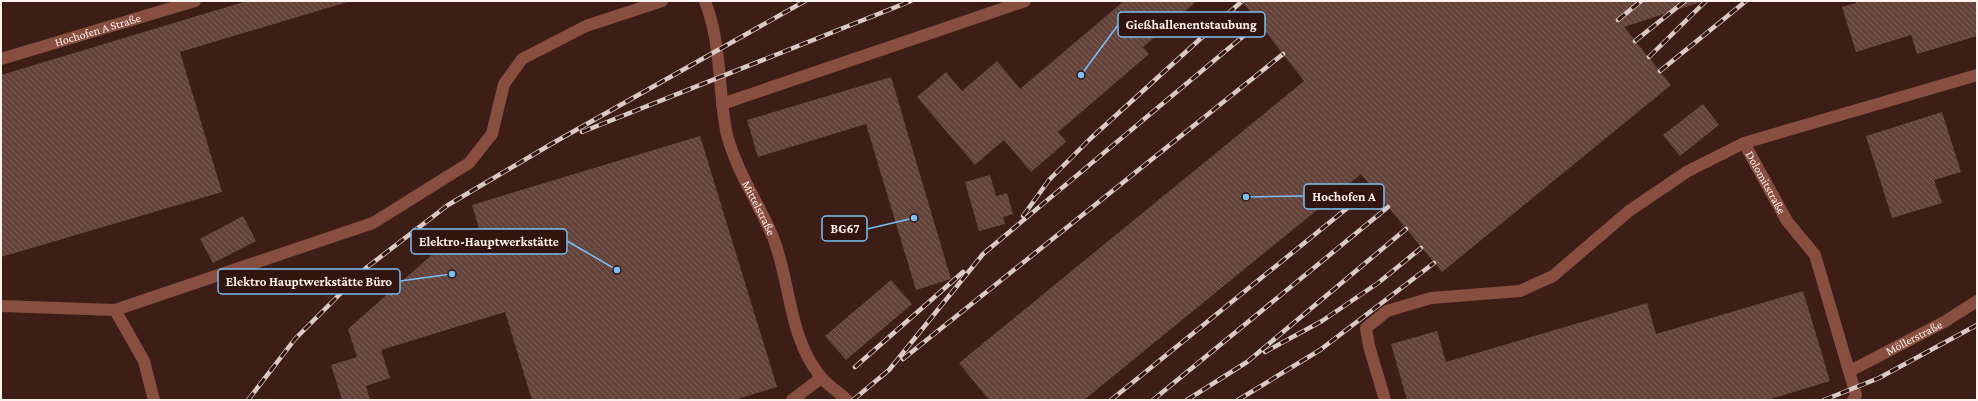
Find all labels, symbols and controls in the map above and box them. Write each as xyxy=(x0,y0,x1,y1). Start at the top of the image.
street label: Hochofen A Straße xyxy=(53,11,142,50)
callout: Gießhallenentstaubung xyxy=(1118,12,1265,37)
text: Gießhallenentstaubung xyxy=(1125,17,1257,32)
street label: Dolomitstraße xyxy=(1743,148,1789,216)
street label: Mittelstraße xyxy=(739,178,778,238)
callout: Hochofen A xyxy=(1304,184,1384,209)
text: Hochofen A xyxy=(1312,189,1376,204)
callout: BG67 xyxy=(822,216,867,241)
text: BG67 xyxy=(831,221,859,236)
callout: Elektro-Hauptwerkstätte xyxy=(411,229,567,254)
text: Elektro-Hauptwerkstätte xyxy=(419,234,559,249)
callout: Elektro Hauptwerkstätte Büro xyxy=(218,269,400,294)
text: Elektro Hauptwerkstätte Büro xyxy=(226,274,392,289)
street label: Möllerstraße xyxy=(1883,317,1945,358)

